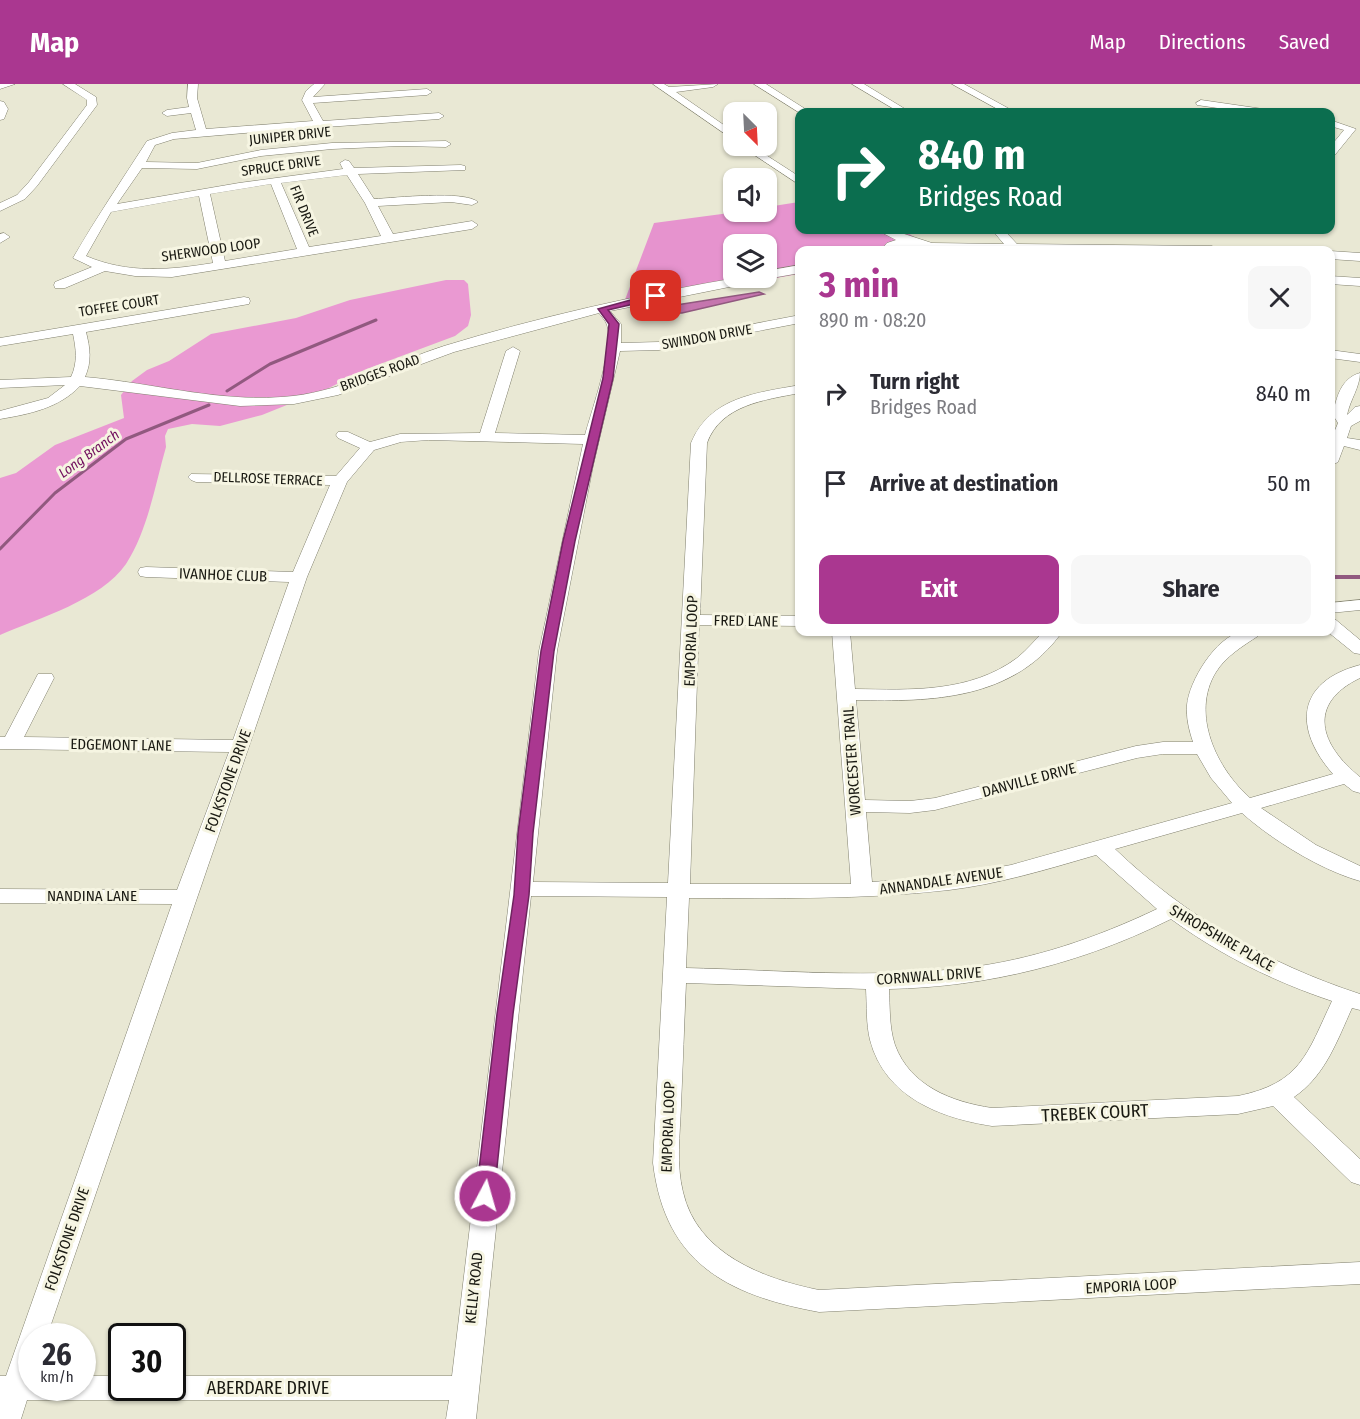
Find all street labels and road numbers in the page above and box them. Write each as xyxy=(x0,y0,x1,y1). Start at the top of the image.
street label: JUNIPER DRIVE xyxy=(248,123,332,149)
street label: SPRUCE DRIVE xyxy=(240,152,322,180)
street label: FIR DRIVE xyxy=(286,183,322,240)
street label: SHERWOOD LOOP xyxy=(160,235,262,265)
street label: TOFFEE COURT xyxy=(78,291,161,321)
street label: SWINDON DRIVE xyxy=(661,321,754,353)
street label: BRIDGES ROAD xyxy=(338,351,422,395)
street label: DELLROSE TERRACE xyxy=(213,469,323,489)
street label: IVANHOE CLUB xyxy=(179,564,267,586)
street label: EMPORIA LOOP xyxy=(680,595,702,687)
street label: FRED LANE xyxy=(713,611,779,631)
street label: WORCESTER TRAIL xyxy=(839,705,865,816)
street label: FOLKSTONE DRIVE xyxy=(201,727,255,835)
street label: EDGEMONT LANE xyxy=(70,735,172,755)
street label: DANVILLE DRIVE xyxy=(980,759,1078,801)
street label: ANNANDALE AVENUE xyxy=(878,863,1004,899)
street label: NANDINA LANE xyxy=(47,887,137,905)
street label: SHROPSHIRE PLACE xyxy=(1167,901,1277,975)
street label: CORNWALL DRIVE xyxy=(876,963,982,989)
street label: EMPORIA LOOP xyxy=(657,1081,679,1173)
street label: TREBEK COURT xyxy=(1041,1099,1150,1127)
street label: FOLKSTONE DRIVE xyxy=(41,1185,93,1293)
street label: KELLY ROAD xyxy=(461,1251,487,1325)
street label: EMPORIA LOOP xyxy=(1085,1275,1177,1297)
street label: ABERDARE DRIVE xyxy=(207,1377,329,1399)

